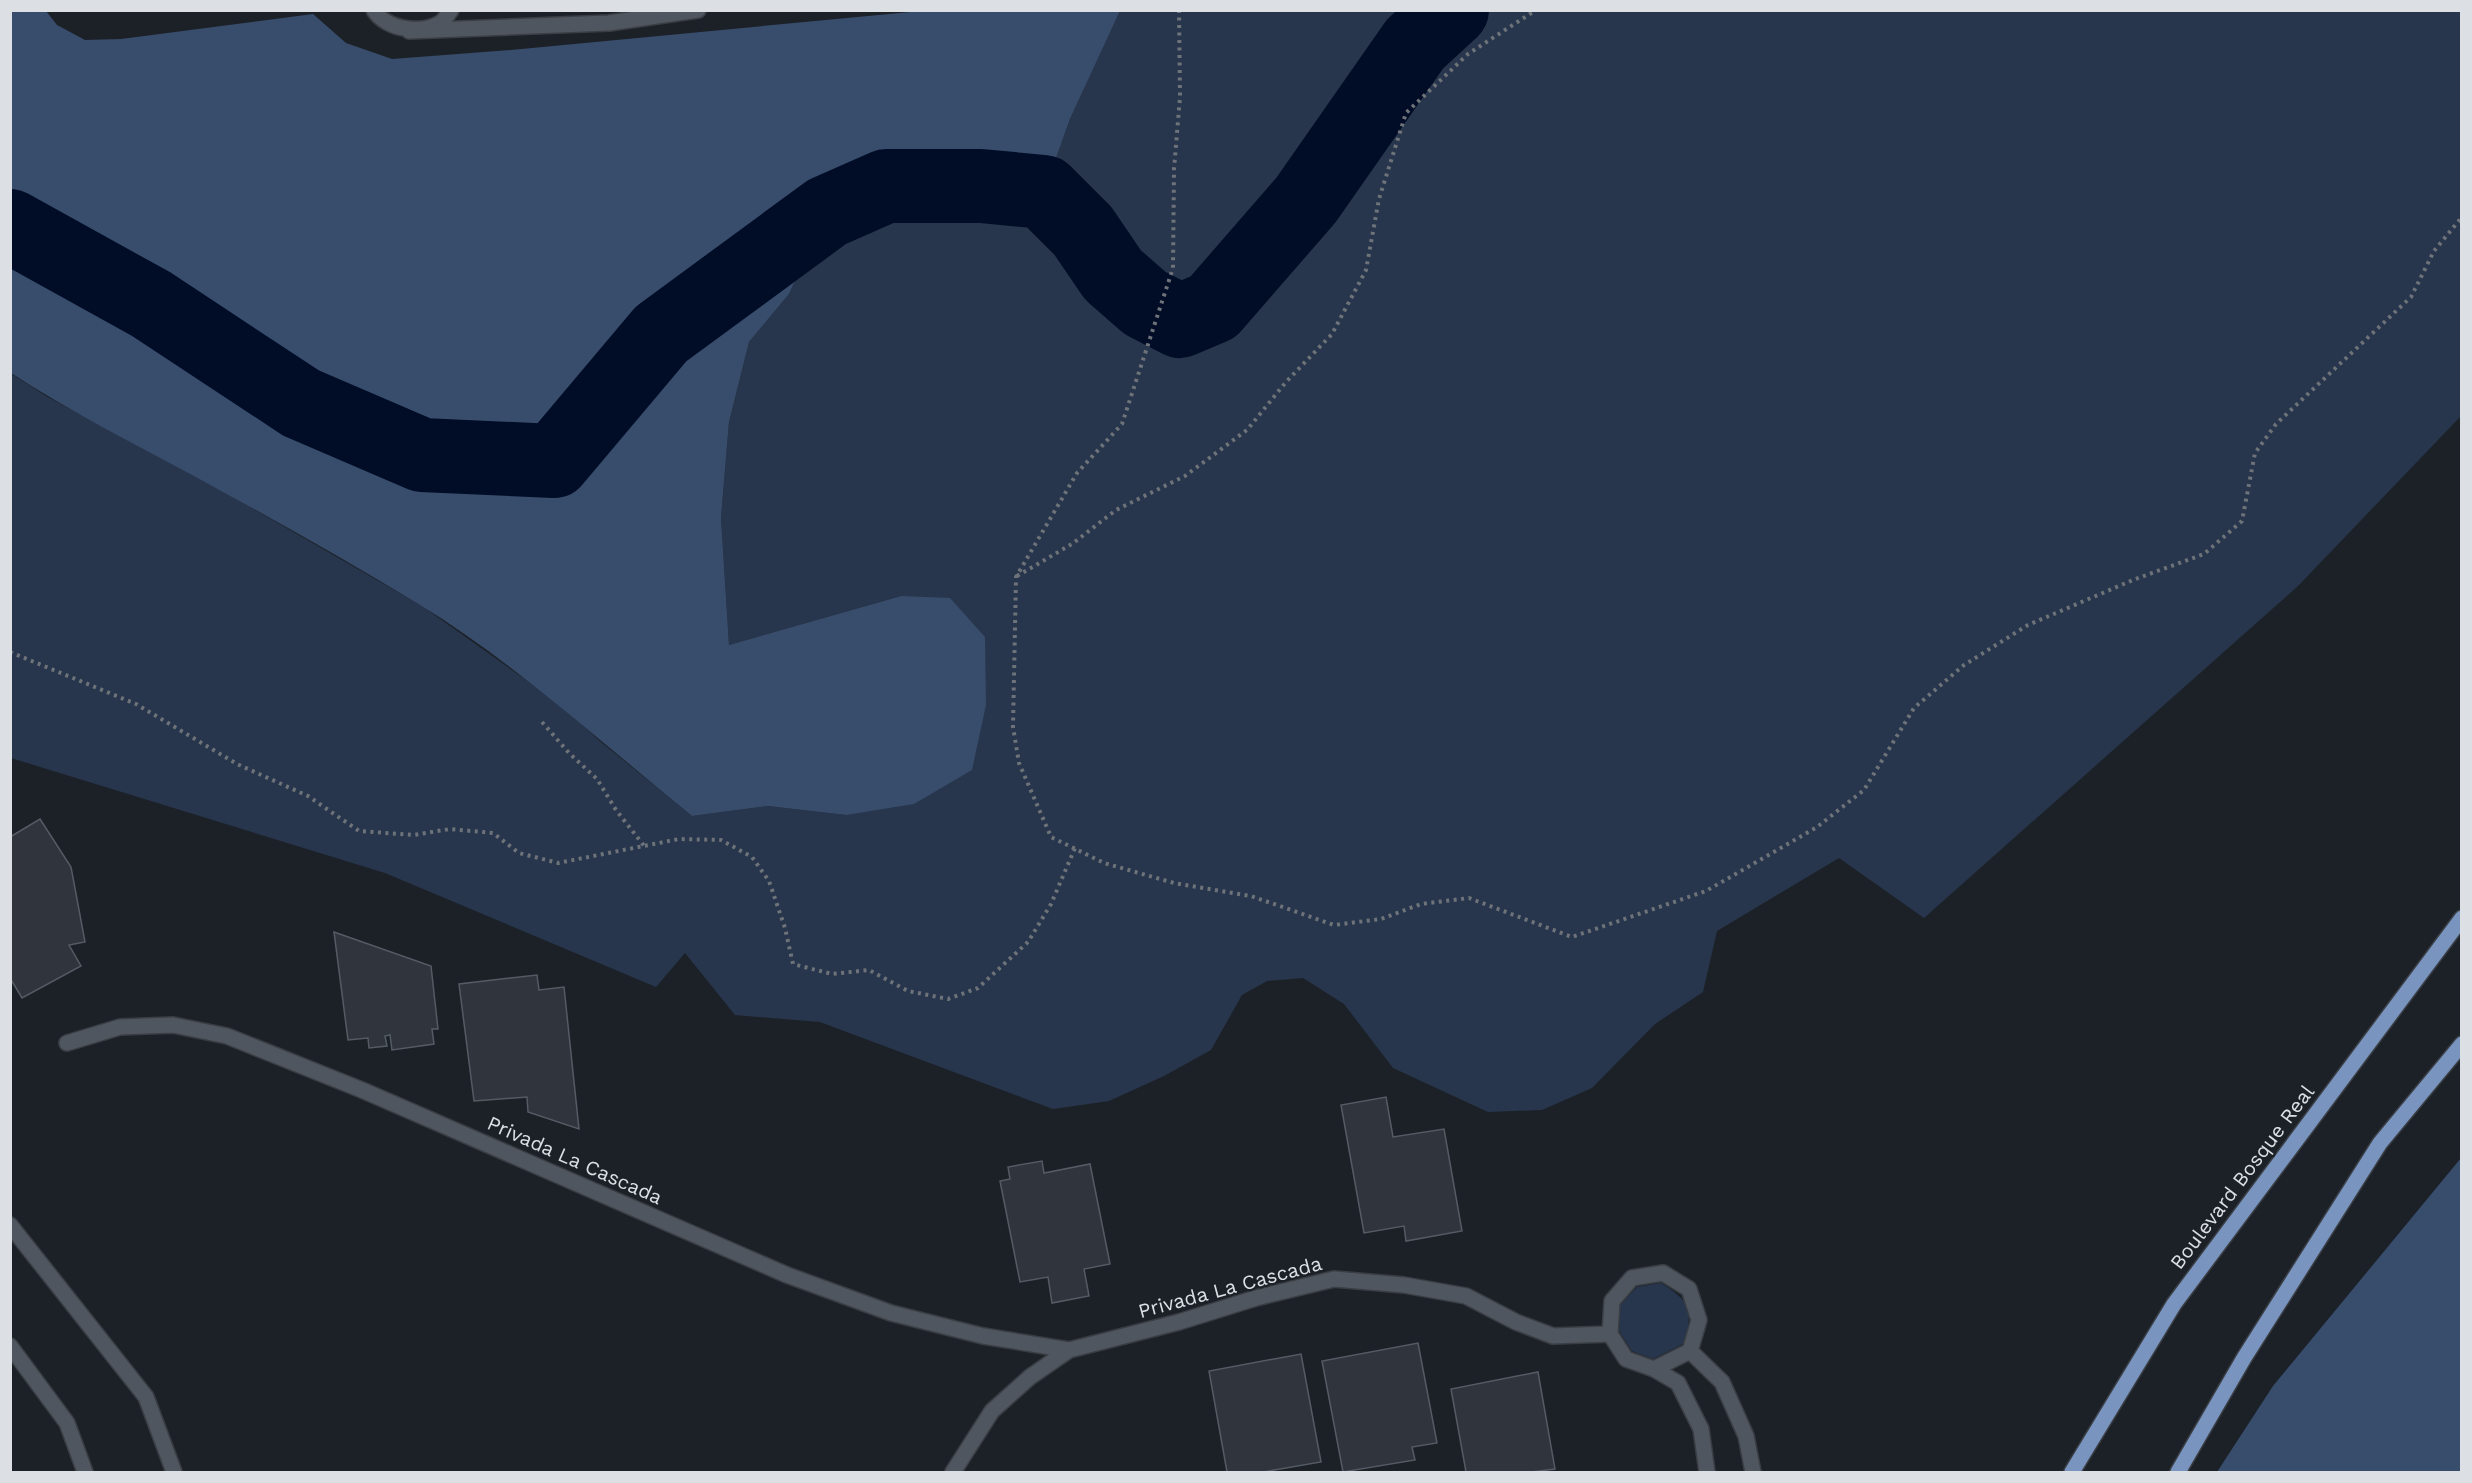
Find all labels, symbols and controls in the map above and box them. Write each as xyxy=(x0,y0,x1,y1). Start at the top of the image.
street label: Boulevard Bosque Real xyxy=(2165,1080,2319,1274)
street label: Privada La Cascada xyxy=(484,1111,666,1209)
street label: Privada La Cascada xyxy=(1136,1251,1324,1323)

